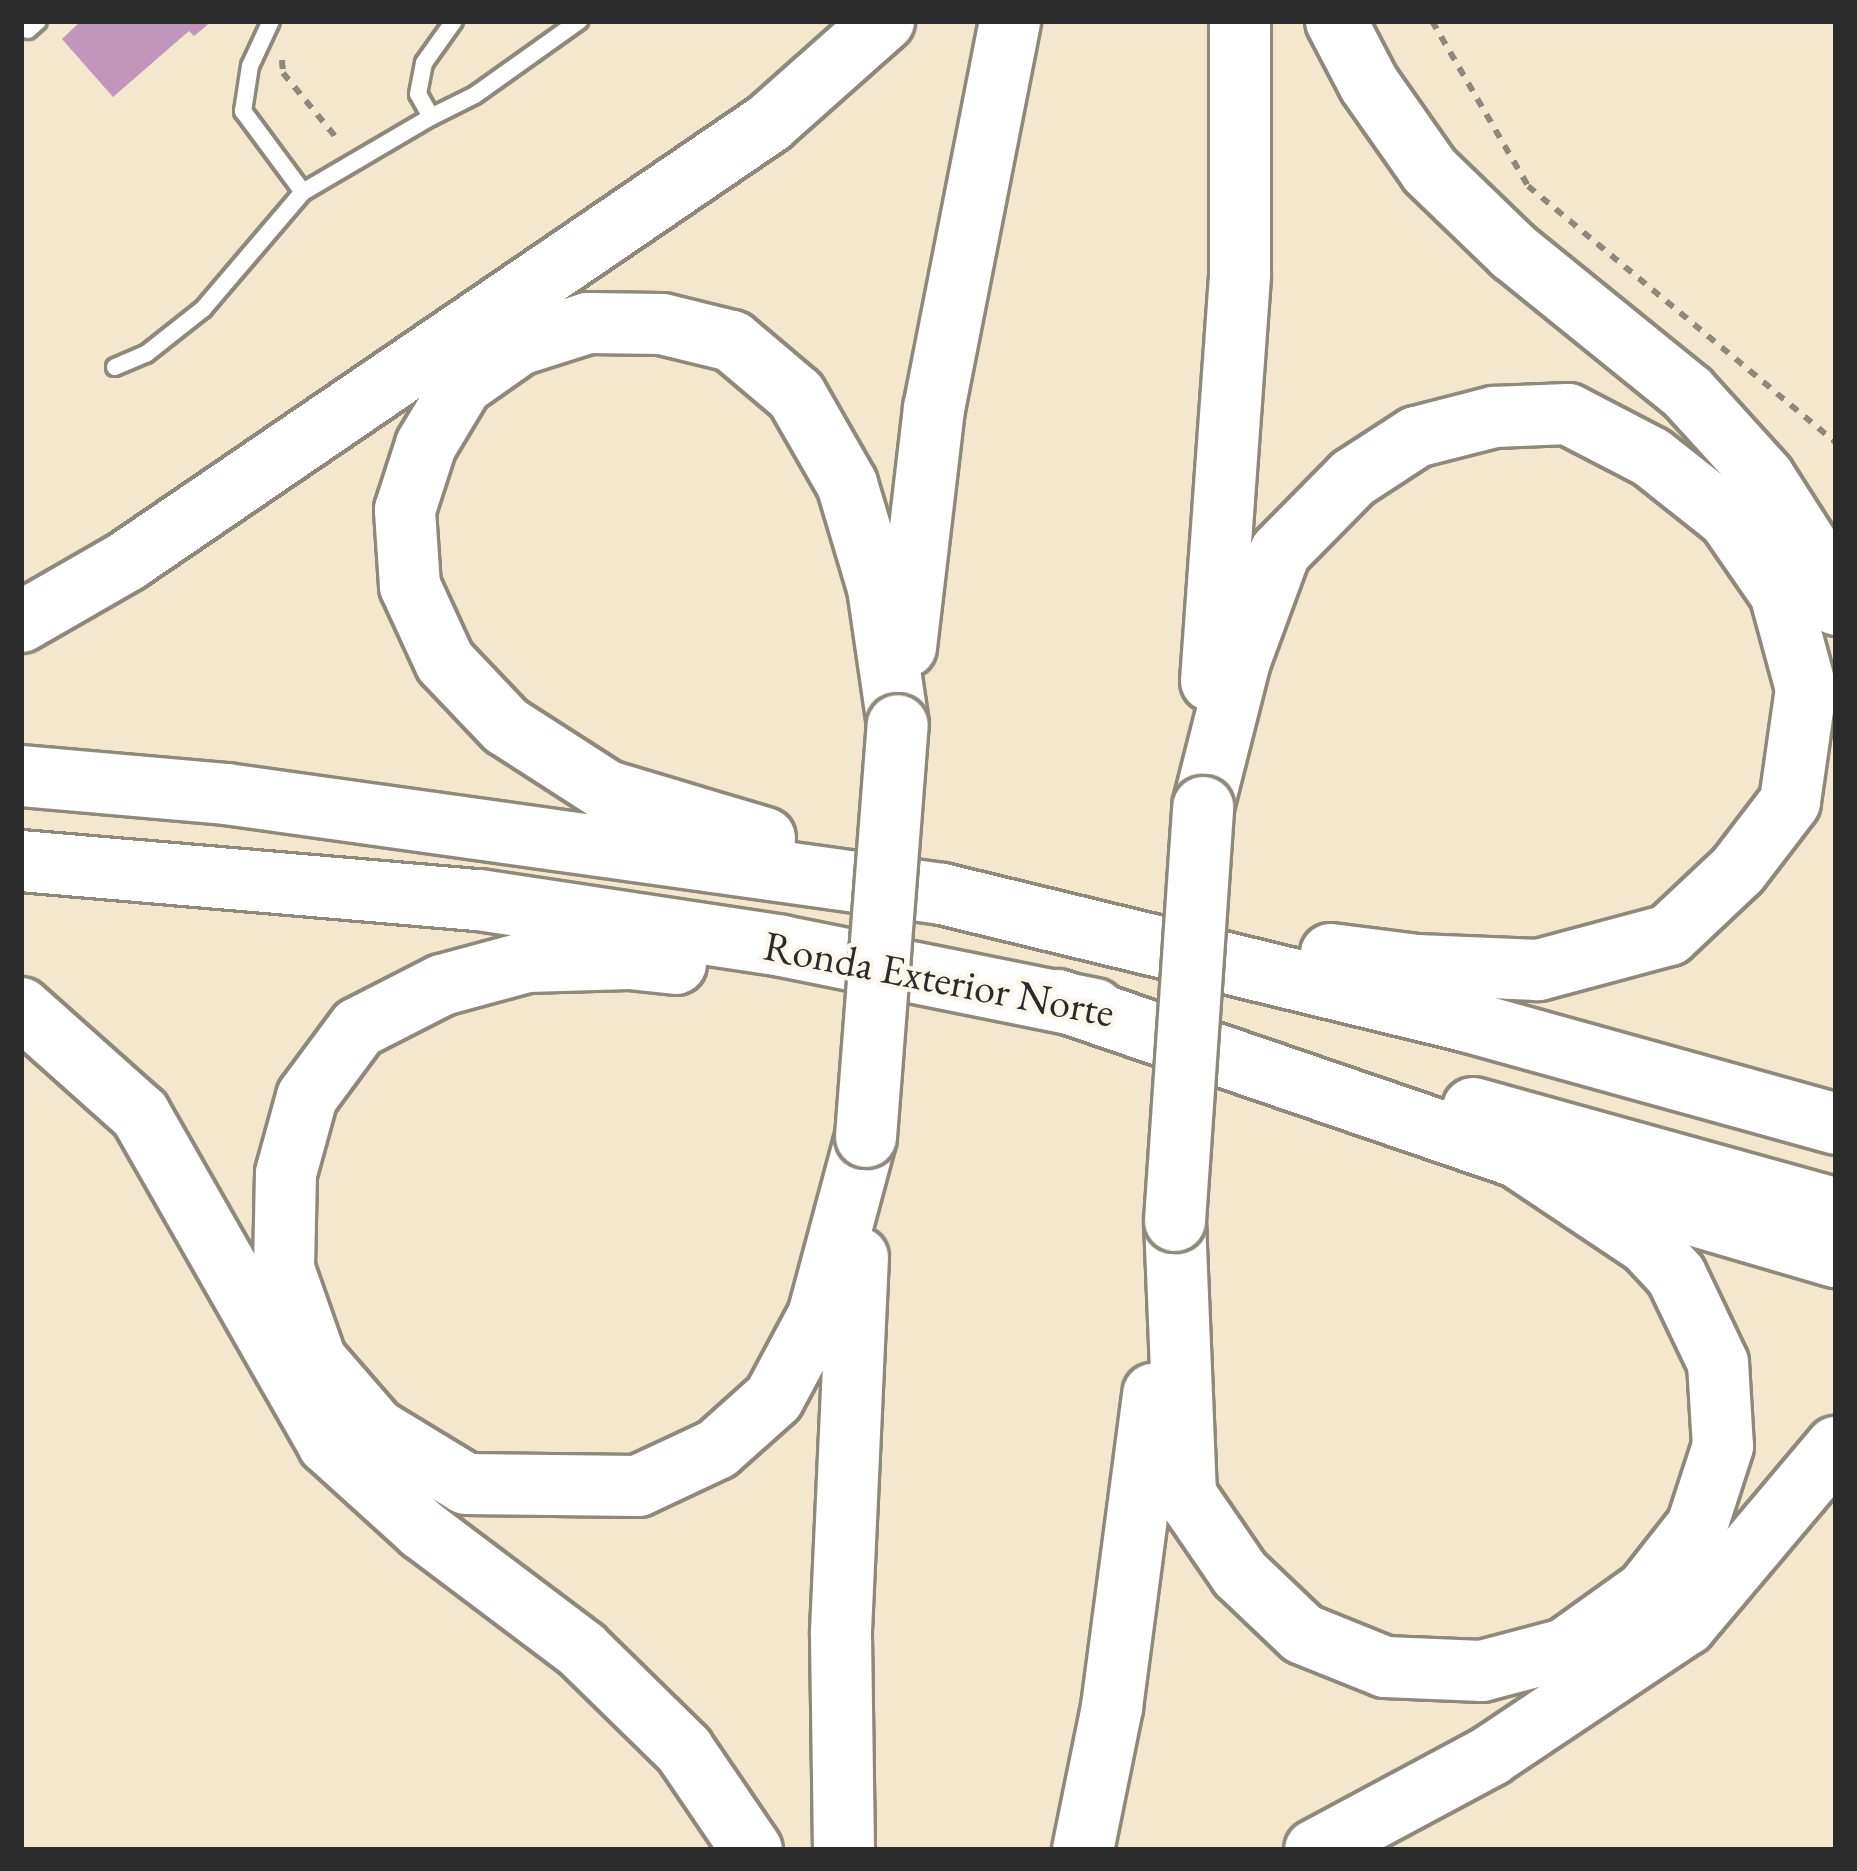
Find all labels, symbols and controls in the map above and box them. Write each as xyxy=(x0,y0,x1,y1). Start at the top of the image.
street label: Ronda Exterior Norte xyxy=(760,920,1118,1038)

